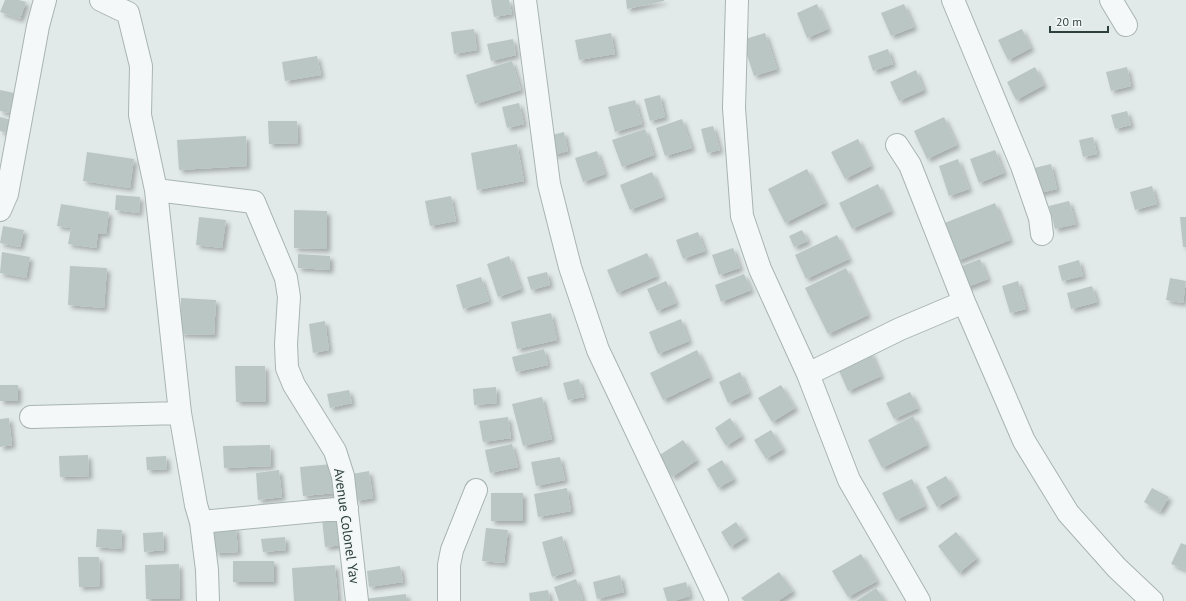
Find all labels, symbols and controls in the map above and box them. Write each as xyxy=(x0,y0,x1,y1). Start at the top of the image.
scale bar xyxy=(1050,8,1108,34)
text: 20 m xyxy=(1056,14,1082,29)
street label: Avenue Colonel Yav xyxy=(330,467,364,585)

